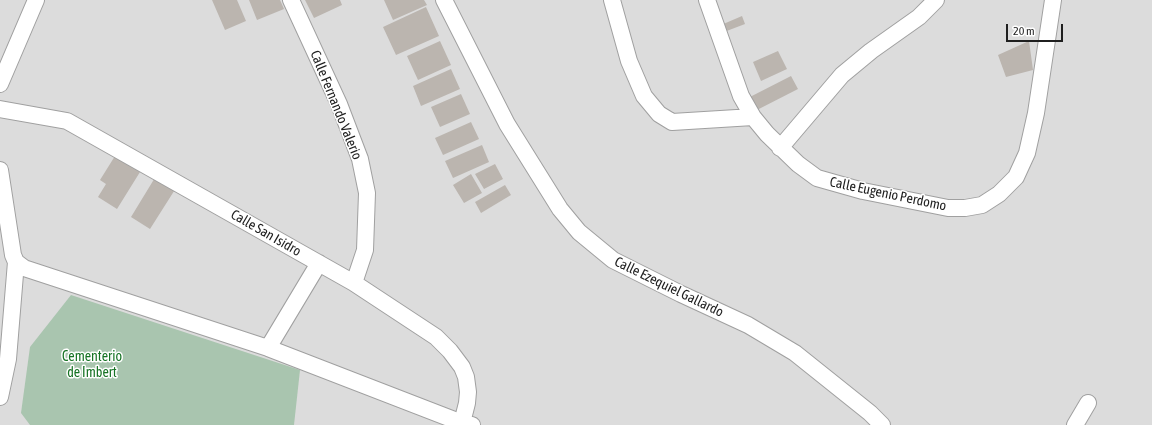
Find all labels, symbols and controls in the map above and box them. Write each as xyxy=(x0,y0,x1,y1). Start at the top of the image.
scale bar xyxy=(1008,16,1065,42)
text: 20 m xyxy=(1013,24,1035,38)
street label: Calle Fernando Valerio xyxy=(306,48,366,162)
street label: Calle Eugenio Perdomo xyxy=(828,173,948,215)
street label: Calle San Isidro xyxy=(228,206,304,260)
street label: Calle Ezequiel Gallardo xyxy=(612,253,726,321)
park label: Cementerio de Imbert xyxy=(62,349,122,382)

